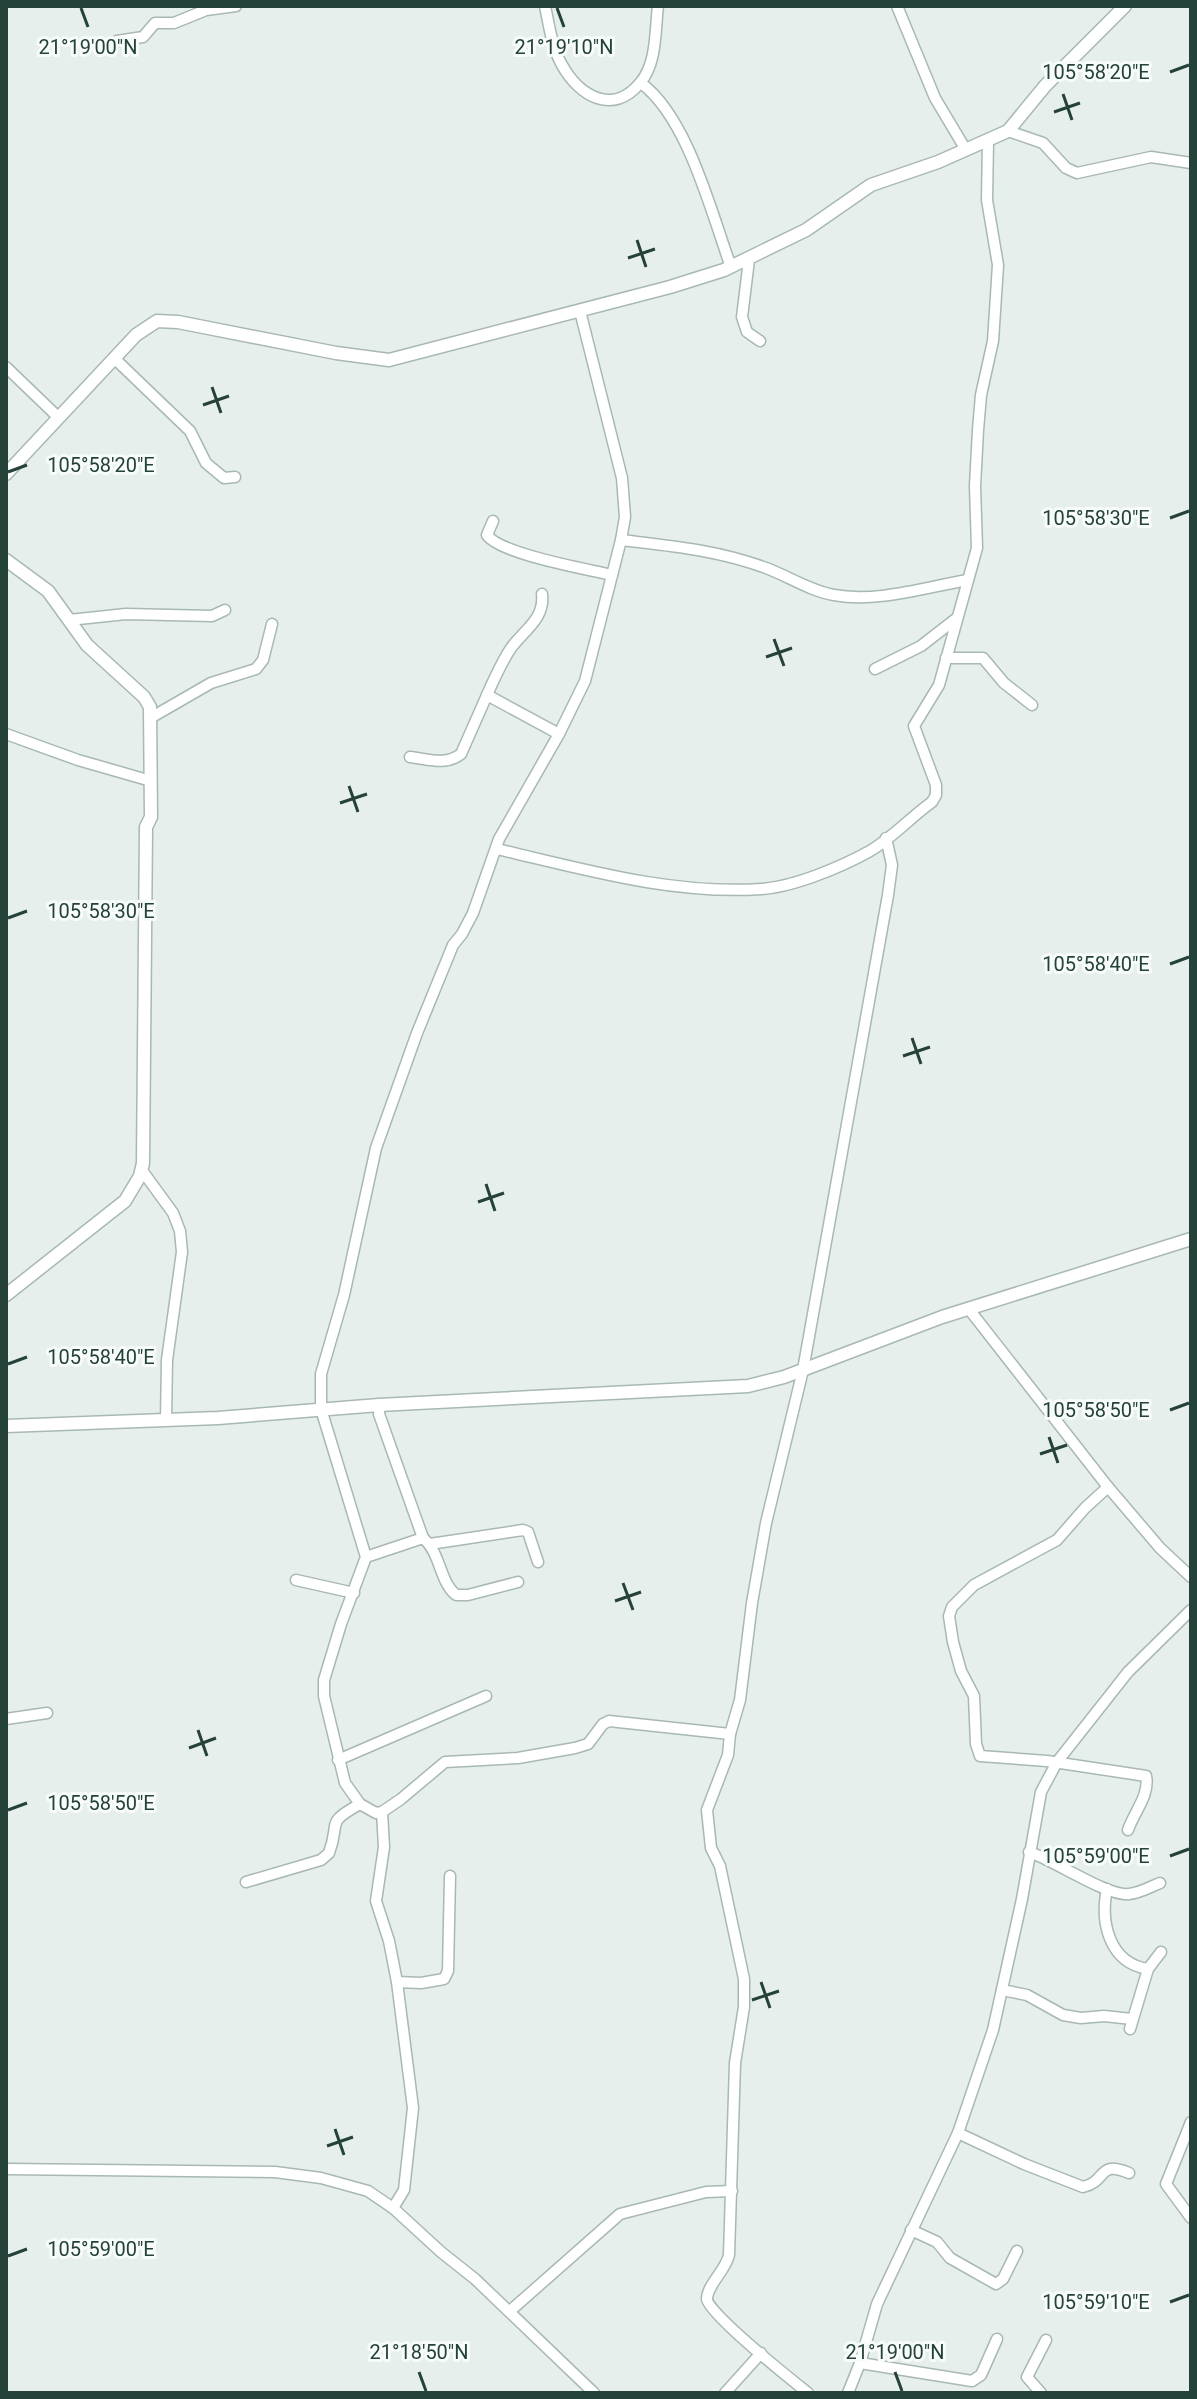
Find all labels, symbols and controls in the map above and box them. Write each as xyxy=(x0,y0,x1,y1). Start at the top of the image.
text: 21°19'00"N xyxy=(38,35,138,59)
text: 21°19'10"N xyxy=(514,35,614,59)
text: 105°58'20"E xyxy=(1042,60,1150,84)
text: 105°58'20"E xyxy=(47,453,155,477)
text: 105°58'30"E xyxy=(1042,506,1150,530)
text: 105°58'30"E xyxy=(47,899,155,923)
text: 105°58'40"E xyxy=(1042,952,1150,976)
text: 105°58'40"E xyxy=(47,1345,155,1369)
text: 105°58'50"E xyxy=(1042,1398,1150,1422)
text: 105°58'50"E xyxy=(47,1791,155,1815)
text: 105°59'00"E xyxy=(1042,1844,1150,1868)
text: 105°59'00"E xyxy=(47,2237,155,2261)
text: 105°59'10"E xyxy=(1042,2290,1150,2314)
text: 21°18'50"N xyxy=(369,2340,469,2364)
text: 21°19'00"N xyxy=(845,2340,945,2364)

